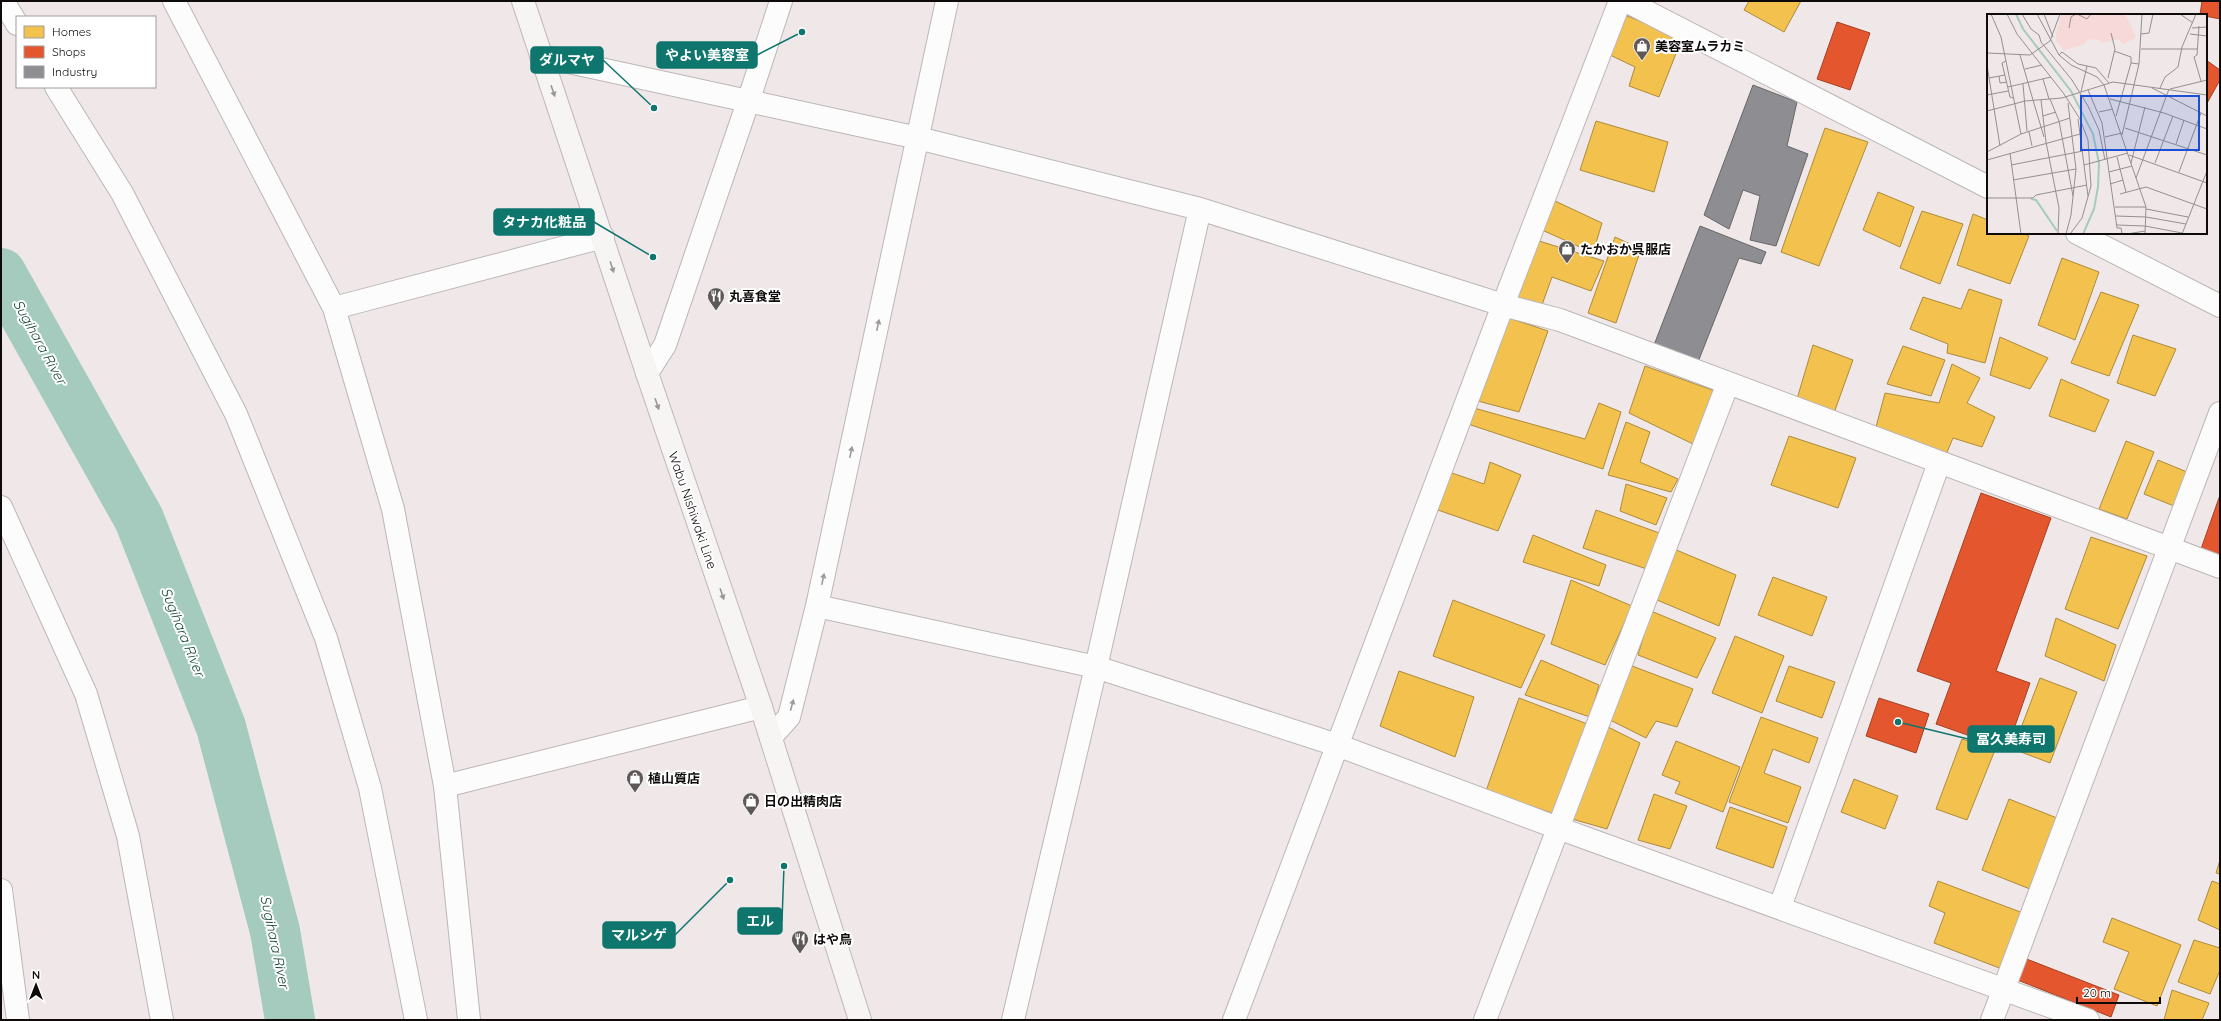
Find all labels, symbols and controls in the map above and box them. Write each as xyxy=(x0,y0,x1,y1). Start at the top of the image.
inset map xyxy=(1987,14,2207,234)
legend xyxy=(16,16,156,88)
text: Homes xyxy=(52,24,92,39)
shop icon: 美容室ムラカミ xyxy=(1632,36,1652,61)
place label: 美容室ムラカミ xyxy=(1655,38,1745,54)
callout: やよい美容室 xyxy=(657,42,757,68)
text: Shops xyxy=(52,44,86,59)
text: やよい美容室 xyxy=(665,46,749,64)
callout: ダルマヤ xyxy=(531,47,603,73)
text: ダルマヤ xyxy=(539,51,595,69)
text: Industry xyxy=(52,64,97,79)
one-way arrow xyxy=(550,86,556,98)
callout: タナカ化粧品 xyxy=(494,209,594,235)
text: タナカ化粧品 xyxy=(502,213,586,231)
shop icon: たかおか呉服店 xyxy=(1557,239,1577,264)
place label: たかおか呉服店 xyxy=(1580,241,1671,257)
one-way arrow xyxy=(610,262,616,274)
restaurant icon: 丸喜食堂 xyxy=(706,286,726,311)
place label: 丸喜食堂 xyxy=(729,288,781,304)
water label: Sugihara River xyxy=(9,296,72,389)
one-way arrow xyxy=(876,319,882,331)
one-way arrow xyxy=(655,399,661,411)
one-way arrow xyxy=(848,446,854,458)
street label: Wabu Nishiwaki Line xyxy=(665,449,721,571)
one-way arrow xyxy=(821,573,827,585)
water label: Sugihara River xyxy=(157,585,210,681)
one-way arrow xyxy=(719,588,725,600)
one-way arrow xyxy=(789,699,795,711)
callout: 冨久美寿司 xyxy=(1968,726,2054,752)
text: 冨久美寿司 xyxy=(1976,730,2046,748)
shop icon: 植山質店 xyxy=(625,768,645,793)
place label: 植山質店 xyxy=(648,770,700,786)
shop icon: 日の出精肉店 xyxy=(741,791,761,816)
place label: 日の出精肉店 xyxy=(764,793,842,809)
water label: Sugihara River xyxy=(256,894,294,992)
callout: エル xyxy=(738,908,782,934)
text: エル xyxy=(746,912,774,930)
callout: マルシゲ xyxy=(603,922,675,948)
text: マルシゲ xyxy=(611,926,667,944)
restaurant icon: はや鳥 xyxy=(790,929,810,954)
place label: はや鳥 xyxy=(813,931,852,947)
north arrow xyxy=(16,965,56,1005)
text: N xyxy=(32,968,40,982)
scale bar xyxy=(2077,979,2160,1005)
text: 20 m xyxy=(2083,985,2111,1000)

